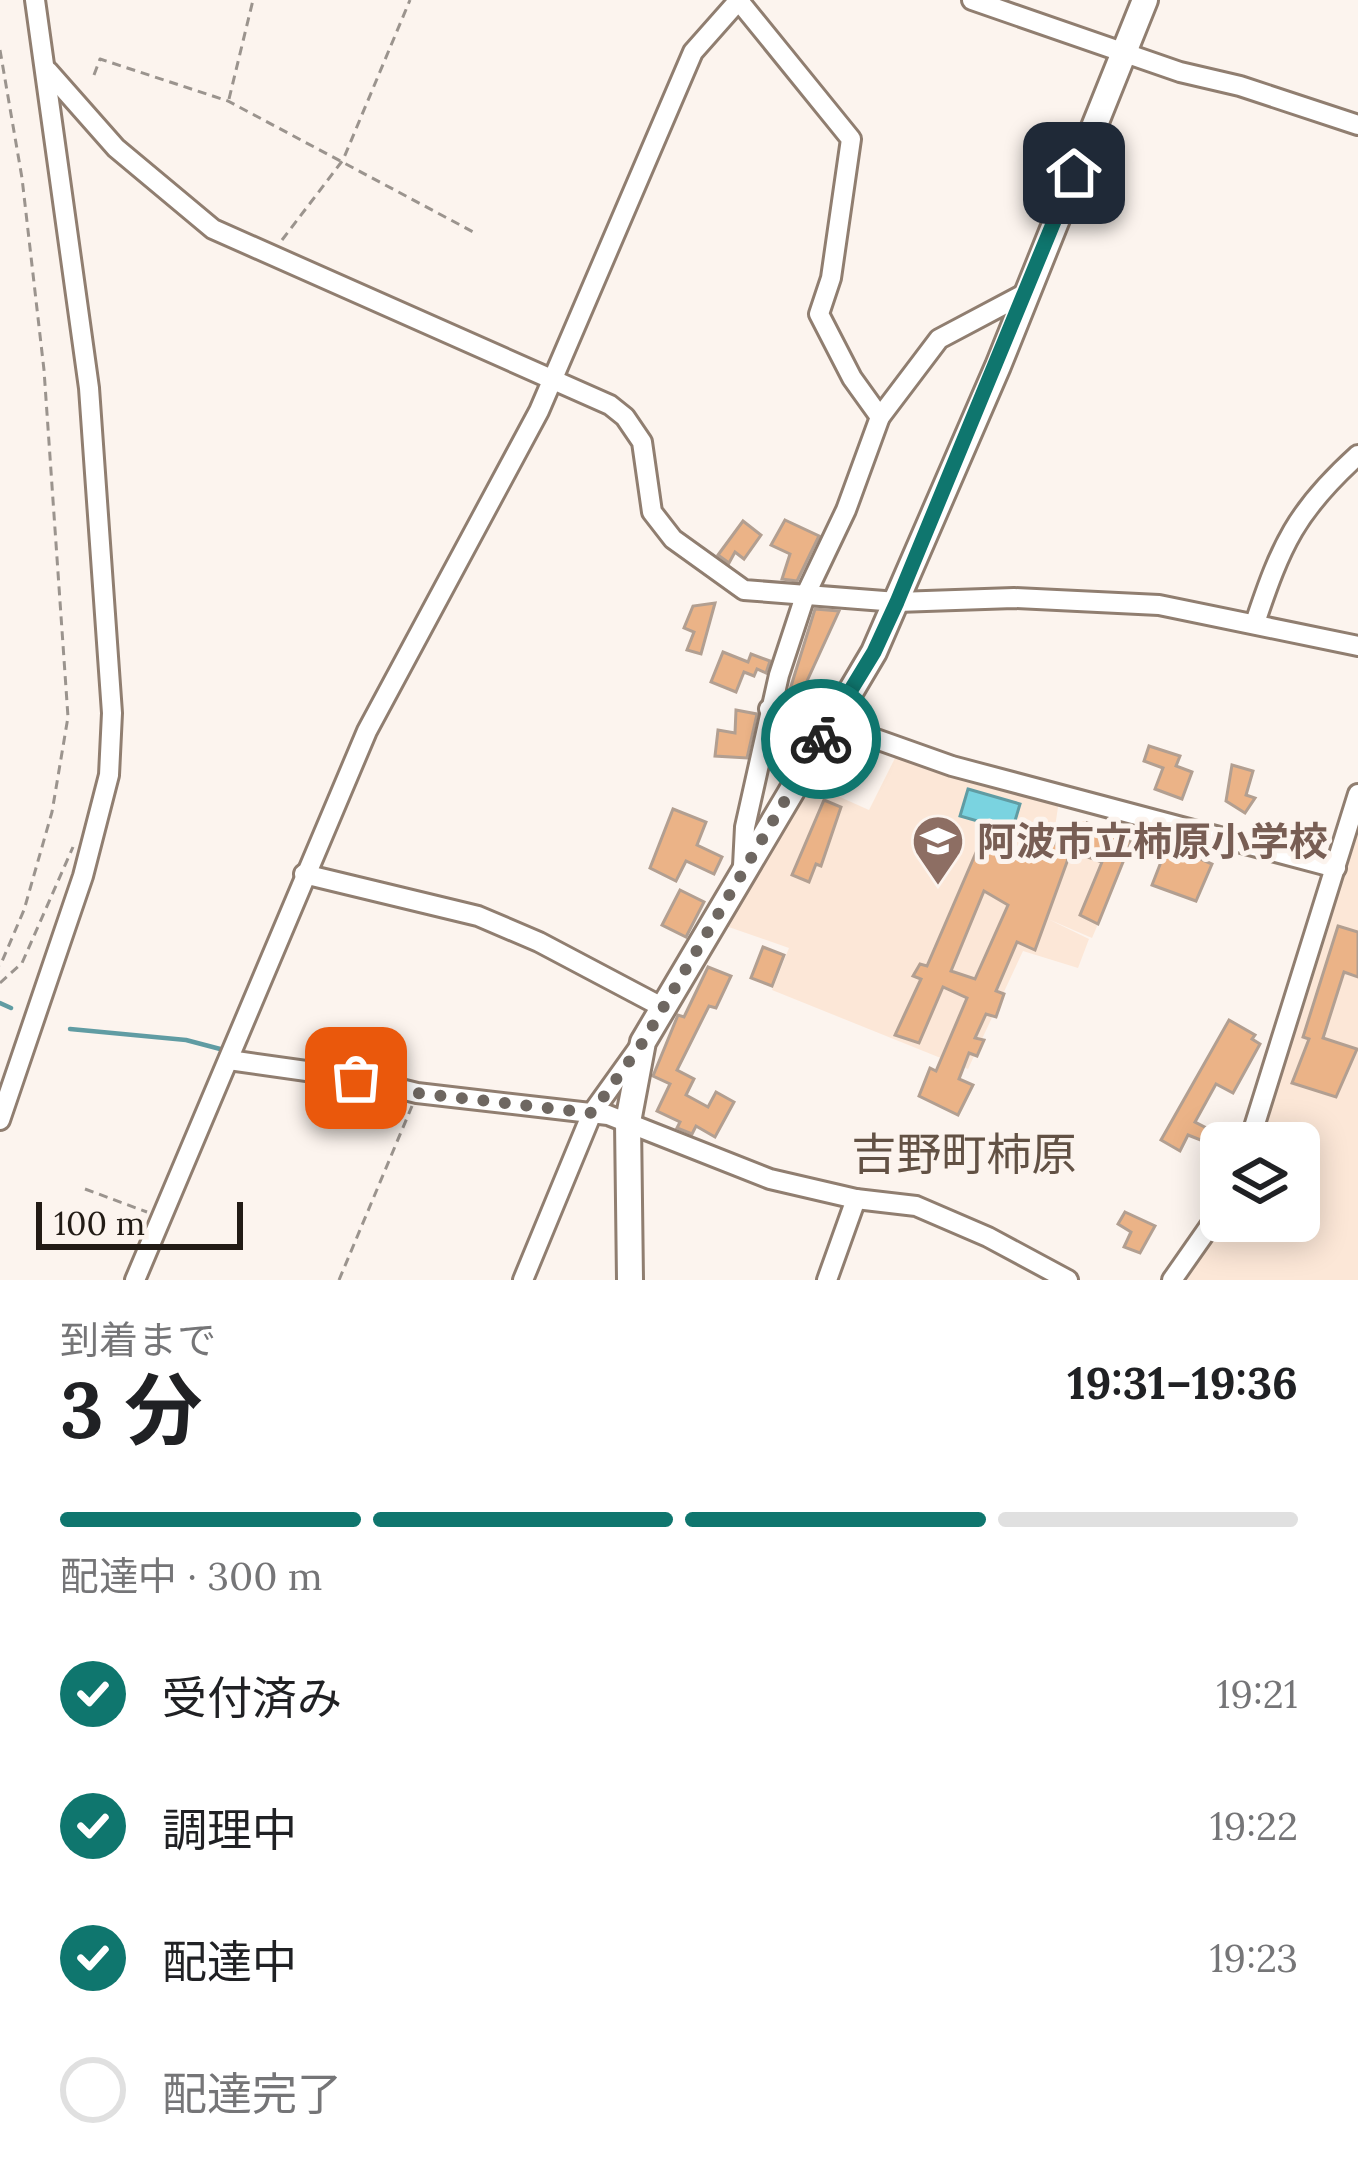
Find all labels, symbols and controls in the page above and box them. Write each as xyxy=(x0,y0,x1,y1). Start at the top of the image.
pin xyxy=(1023,122,1125,224)
icon: home xyxy=(1041,140,1107,206)
courier xyxy=(761,679,881,799)
icon: bike xyxy=(788,706,854,772)
school or university icon: 阿波市立柿原小学校 xyxy=(910,813,966,887)
place label: 阿波市立柿原小学校 xyxy=(977,816,1328,866)
pin xyxy=(305,1027,407,1129)
icon: bag xyxy=(323,1045,389,1111)
map controls xyxy=(1200,1122,1320,1242)
button: layers xyxy=(1200,1122,1320,1242)
district label: 吉野町柿原 xyxy=(851,1125,1077,1182)
scale bar xyxy=(36,1196,243,1249)
text: 100 m xyxy=(54,1202,145,1244)
text: 到着まで xyxy=(60,1315,216,1365)
text: 19:31–19:36 xyxy=(1067,1354,1298,1411)
text: 3 分 xyxy=(60,1360,202,1459)
text: 配達中 · 300 m xyxy=(60,1551,323,1601)
icon: check xyxy=(60,1661,126,1727)
text: 受付済み xyxy=(162,1669,342,1726)
text: 19:21 xyxy=(1216,1669,1298,1719)
icon: check xyxy=(60,1793,126,1859)
text: 調理中 xyxy=(162,1801,297,1858)
text: 19:22 xyxy=(1210,1801,1298,1851)
icon: check xyxy=(60,1925,126,1991)
text: 配達中 xyxy=(162,1933,297,1990)
text: 19:23 xyxy=(1209,1933,1298,1983)
text: 配達完了 xyxy=(162,2065,342,2122)

